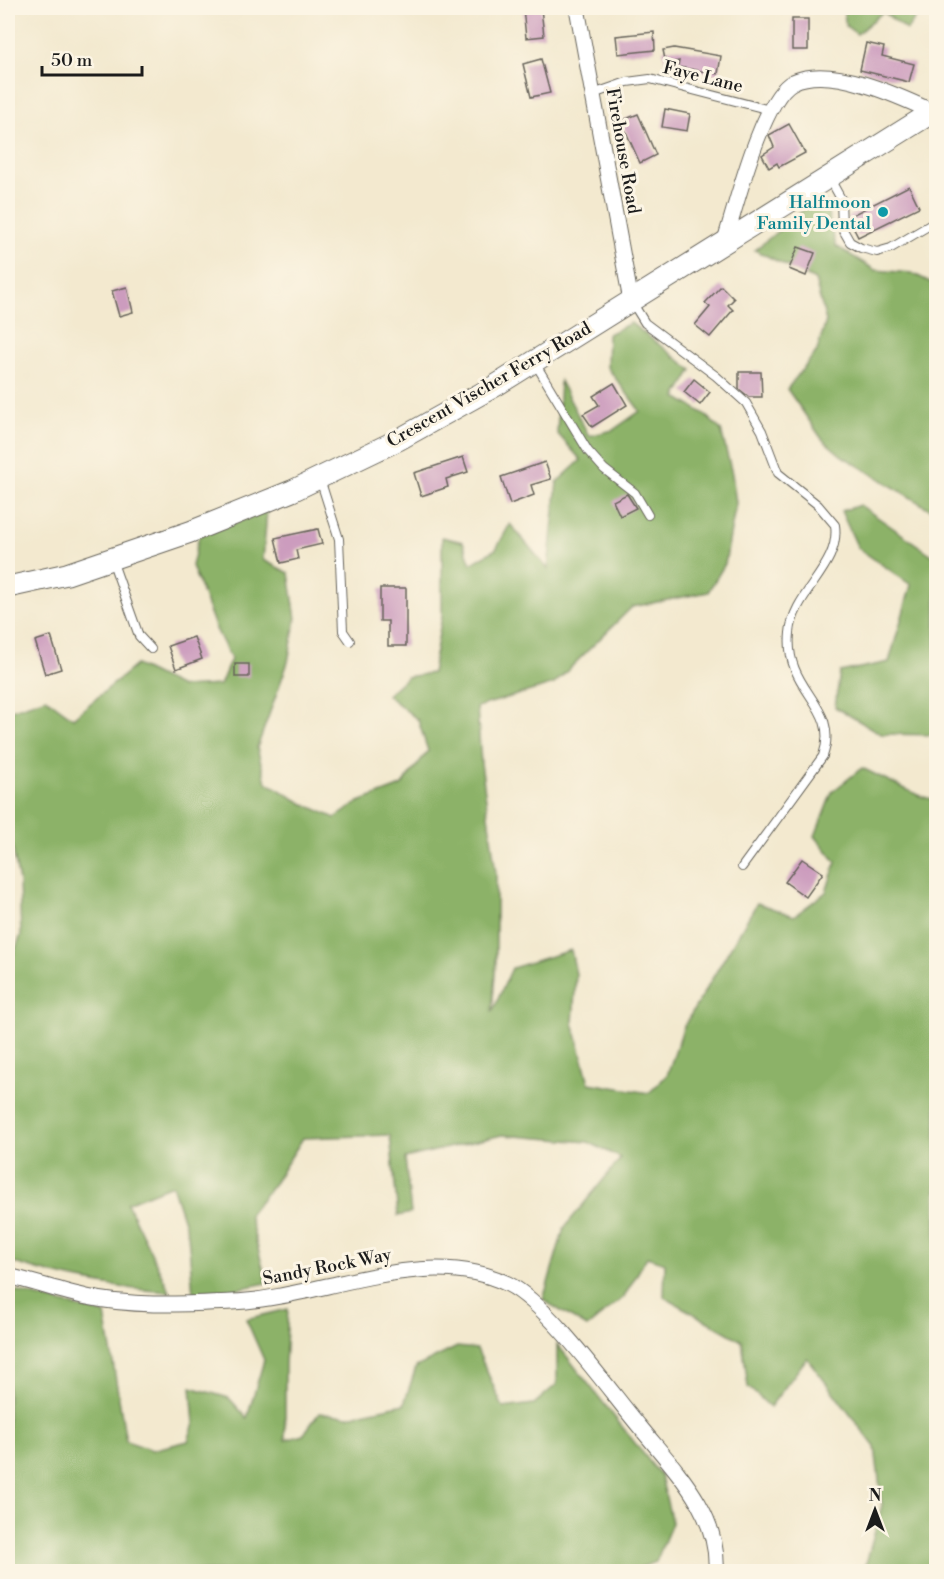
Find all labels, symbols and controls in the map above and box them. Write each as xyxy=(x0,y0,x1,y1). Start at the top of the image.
scale bar xyxy=(42,39,142,77)
text: 50 m xyxy=(51,49,93,72)
street label: Faye Lane xyxy=(661,56,745,98)
street label: Firehouse Road xyxy=(601,86,646,217)
place label: Halfmoon Family Dental xyxy=(757,191,872,235)
marker: Halfmoon Family Dental xyxy=(876,205,890,219)
street label: Crescent Vischer Ferry Road xyxy=(383,317,596,453)
street label: Sandy Rock Way xyxy=(261,1243,394,1291)
north arrow xyxy=(845,1480,905,1540)
text: N xyxy=(869,1486,882,1506)

